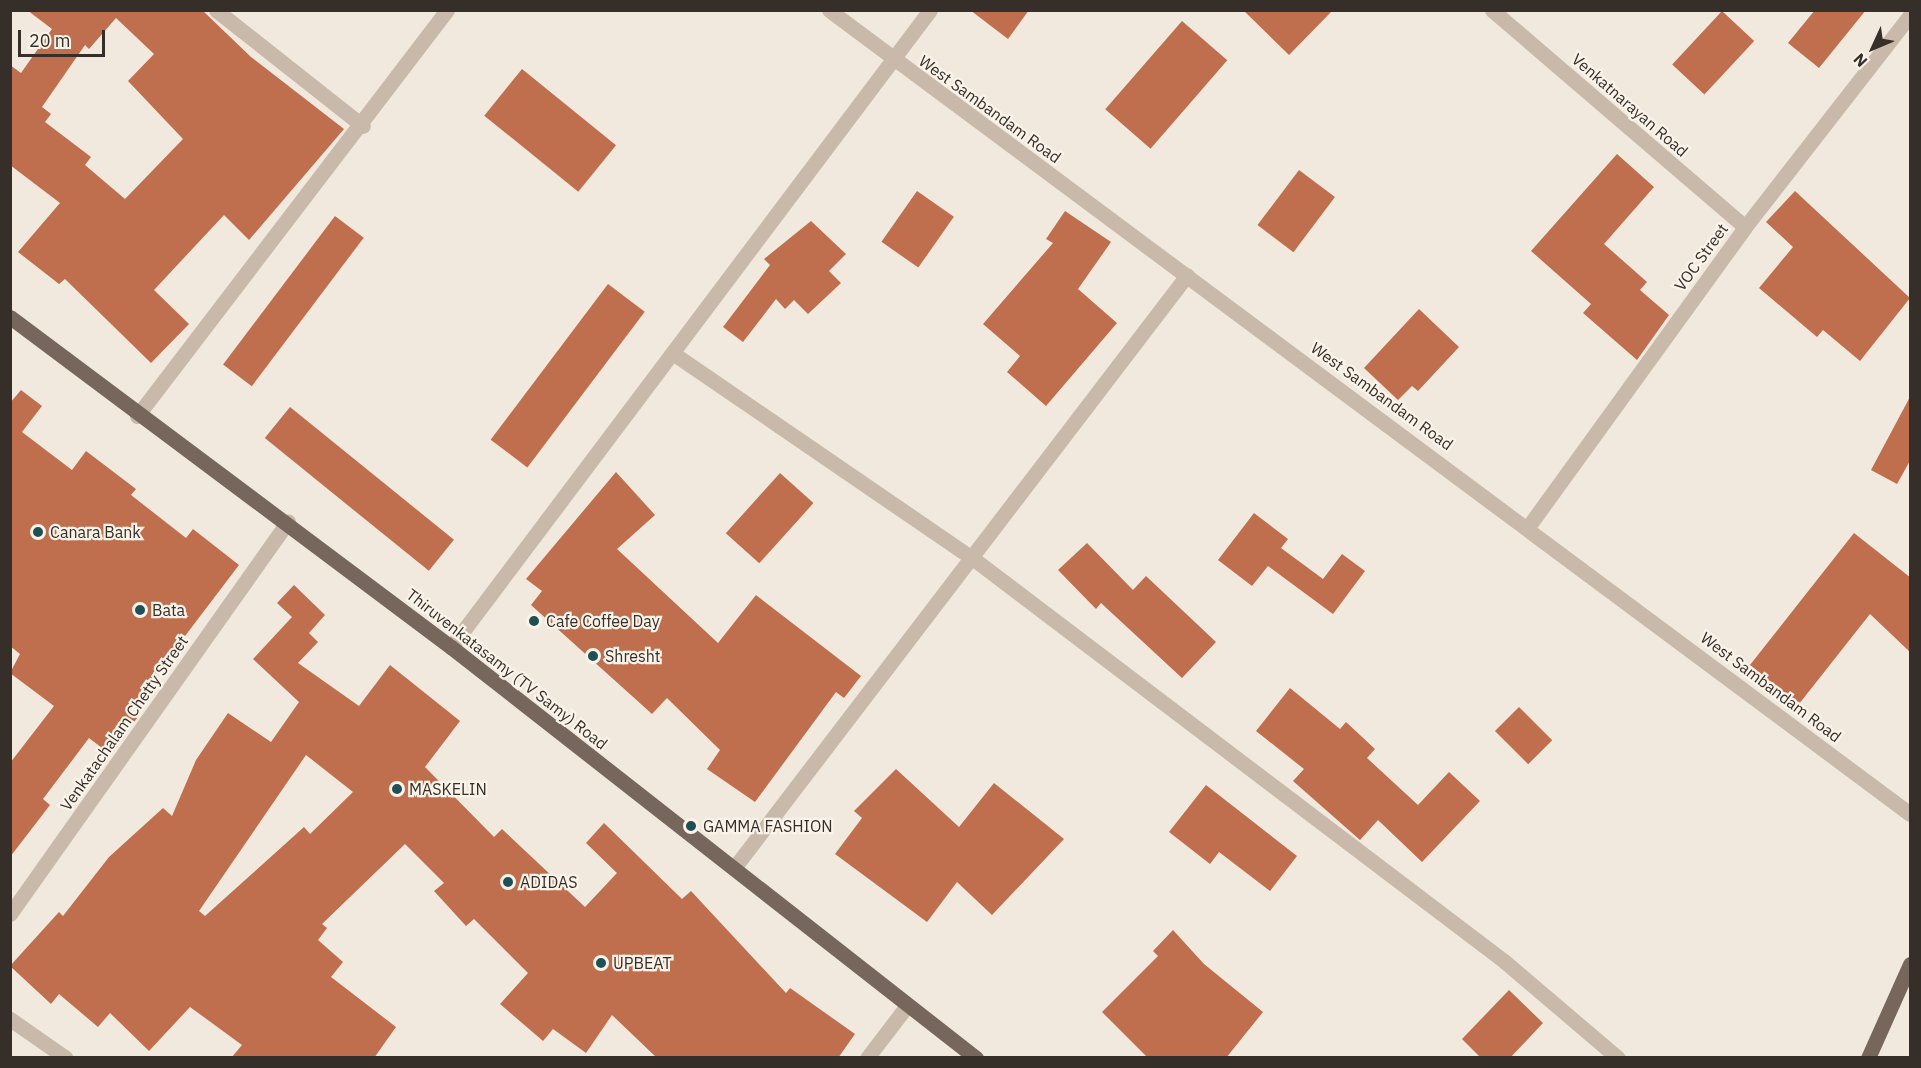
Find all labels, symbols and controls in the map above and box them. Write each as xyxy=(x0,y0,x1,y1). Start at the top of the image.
scale bar xyxy=(21,18,108,56)
north arrow xyxy=(1843,18,1903,78)
text: 20 m xyxy=(29,29,71,52)
street label: Venkatnarayan Road xyxy=(1568,49,1692,161)
text: N xyxy=(1849,49,1871,72)
street label: West Sambandam Road xyxy=(915,51,1065,167)
street label: VOC Street xyxy=(1670,220,1732,294)
street label: West Sambandam Road xyxy=(1307,338,1457,454)
place label: Canara Bank xyxy=(50,522,141,542)
marker: Canara Bank xyxy=(31,525,45,539)
street label: Thiruvenkatasamy (TV Samy) Road xyxy=(403,585,611,753)
place label: Bata xyxy=(152,600,185,620)
marker: Bata xyxy=(133,603,147,617)
place label: Cafe Coffee Day xyxy=(546,611,660,631)
marker: Cafe Coffee Day xyxy=(527,614,541,628)
street label: West Sambandam Road xyxy=(1697,628,1845,746)
street label: Venkatachalam Chetty Street xyxy=(56,632,192,814)
place label: Shresht xyxy=(605,646,660,666)
marker: Shresht xyxy=(586,649,600,663)
place label: MASKELIN xyxy=(409,779,487,799)
marker: MASKELIN xyxy=(390,782,404,796)
place label: GAMMA FASHION xyxy=(703,816,833,836)
marker: GAMMA FASHION xyxy=(684,819,698,833)
place label: ADIDAS xyxy=(520,872,577,892)
marker: ADIDAS xyxy=(501,875,515,889)
place label: UPBEAT xyxy=(613,953,672,973)
marker: UPBEAT xyxy=(594,956,608,970)

